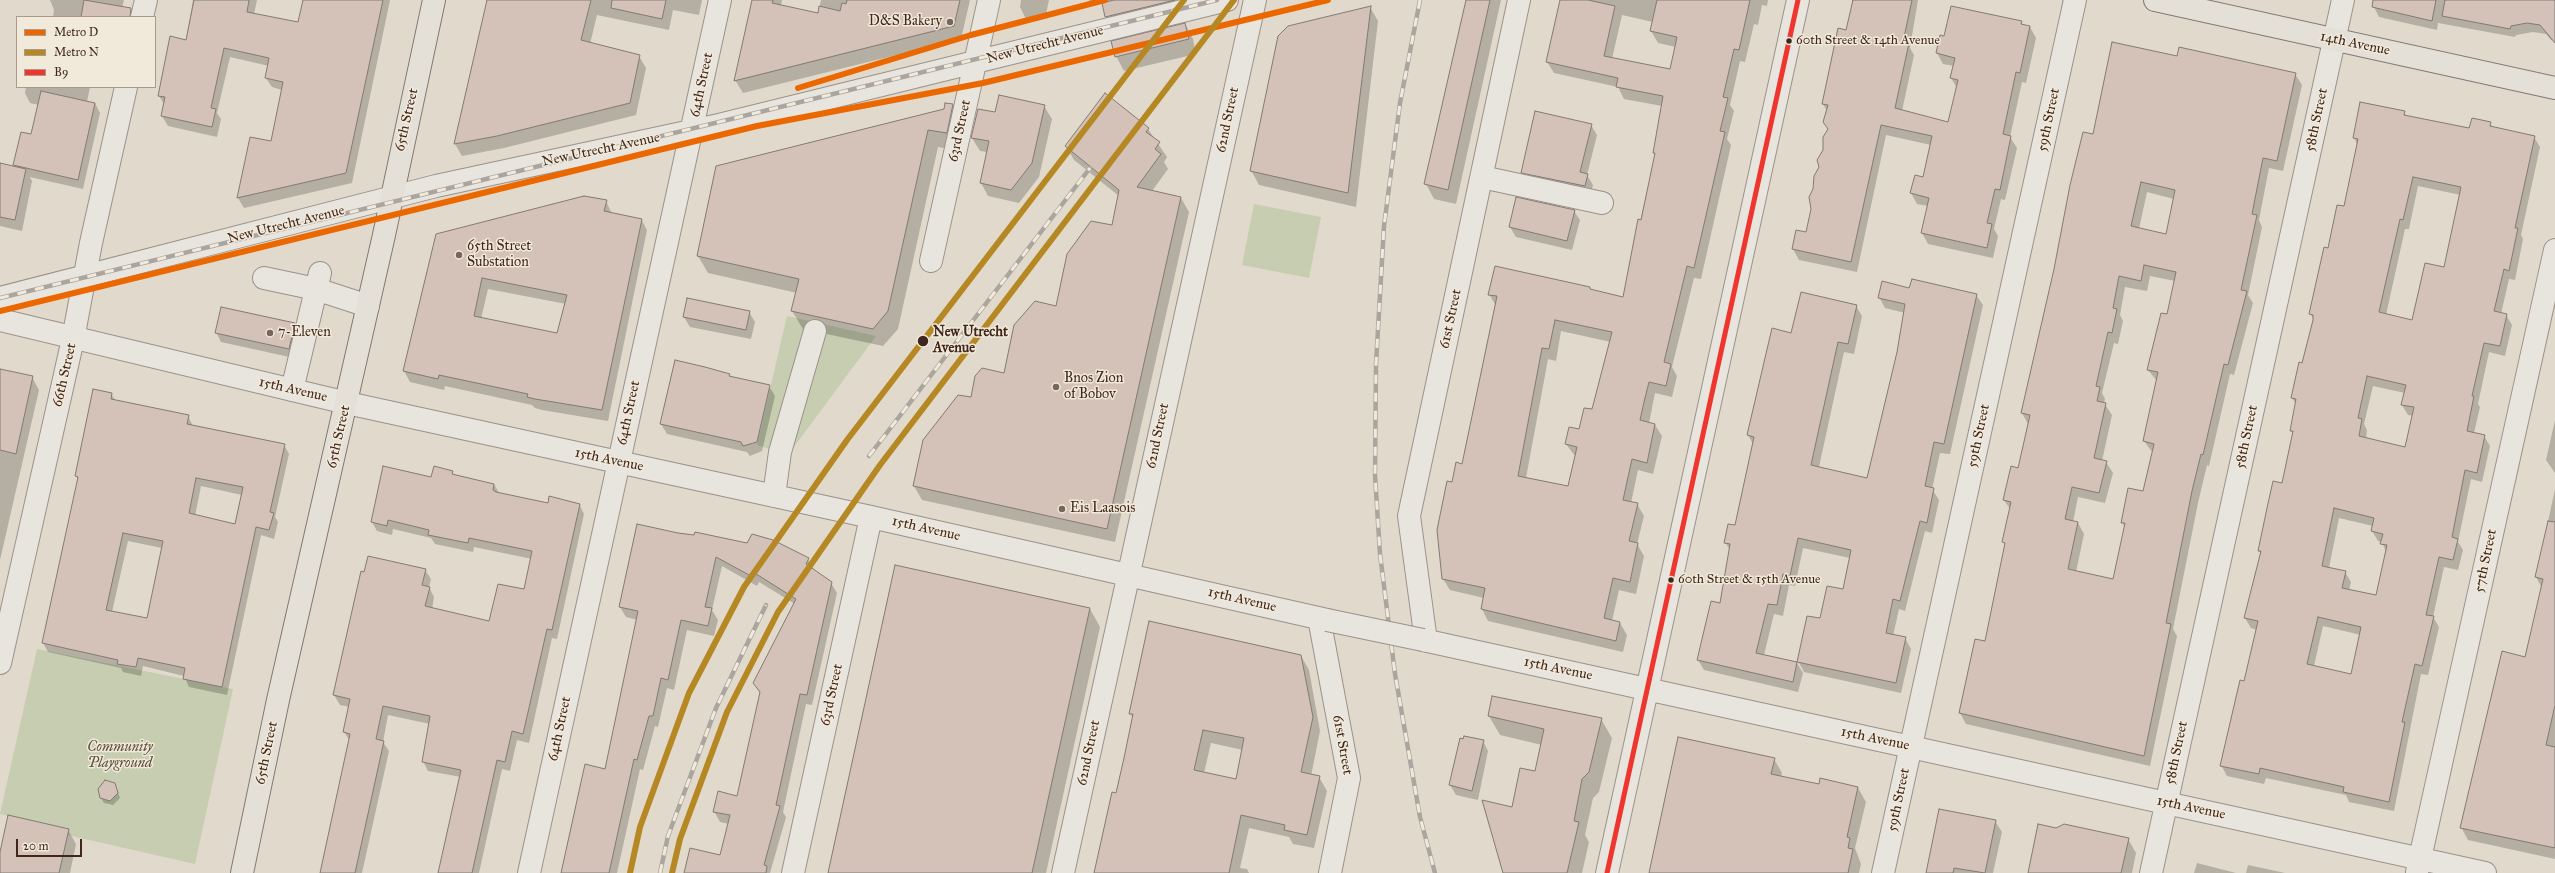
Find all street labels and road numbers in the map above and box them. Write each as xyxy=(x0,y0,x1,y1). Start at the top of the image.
street label: New Utrecht Avenue xyxy=(985,22,1105,68)
street label: 14th Avenue xyxy=(2318,28,2392,60)
street label: 64th Street xyxy=(687,51,717,119)
street label: 62nd Street xyxy=(1213,86,1243,154)
street label: 65th Street xyxy=(392,87,422,153)
street label: 59th Street xyxy=(2034,87,2064,153)
street label: 58th Street xyxy=(2302,87,2332,153)
street label: 63rd Street xyxy=(945,99,975,163)
street label: New Utrecht Avenue xyxy=(541,129,661,171)
street label: New Utrecht Avenue xyxy=(226,202,346,248)
street label: 61st Street xyxy=(1436,288,1466,350)
street label: 66th Street xyxy=(50,341,80,409)
street label: 15th Avenue xyxy=(257,374,329,406)
street label: 64th Street xyxy=(614,379,644,447)
street label: 62nd Street xyxy=(1143,402,1173,470)
street label: 59th Street xyxy=(1964,403,1994,469)
street label: 65th Street xyxy=(324,404,354,470)
street label: 58th Street xyxy=(2232,404,2262,470)
street label: 15th Avenue xyxy=(573,445,645,475)
street label: 15th Avenue xyxy=(890,513,962,545)
street label: 57th Street xyxy=(2471,528,2501,594)
street label: 15th Avenue xyxy=(1206,584,1278,616)
street label: 15th Avenue xyxy=(1522,654,1594,684)
street label: 63rd Street xyxy=(817,663,847,727)
street label: 64th Street xyxy=(545,695,575,763)
street label: 61st Street xyxy=(1328,714,1356,776)
street label: 62nd Street xyxy=(1074,719,1104,787)
street label: 65th Street xyxy=(252,720,282,786)
street label: 58th Street xyxy=(2162,720,2192,786)
street label: 15th Avenue xyxy=(1839,724,1911,754)
street label: 59th Street xyxy=(1884,767,1914,833)
street label: 15th Avenue xyxy=(2155,793,2227,823)

